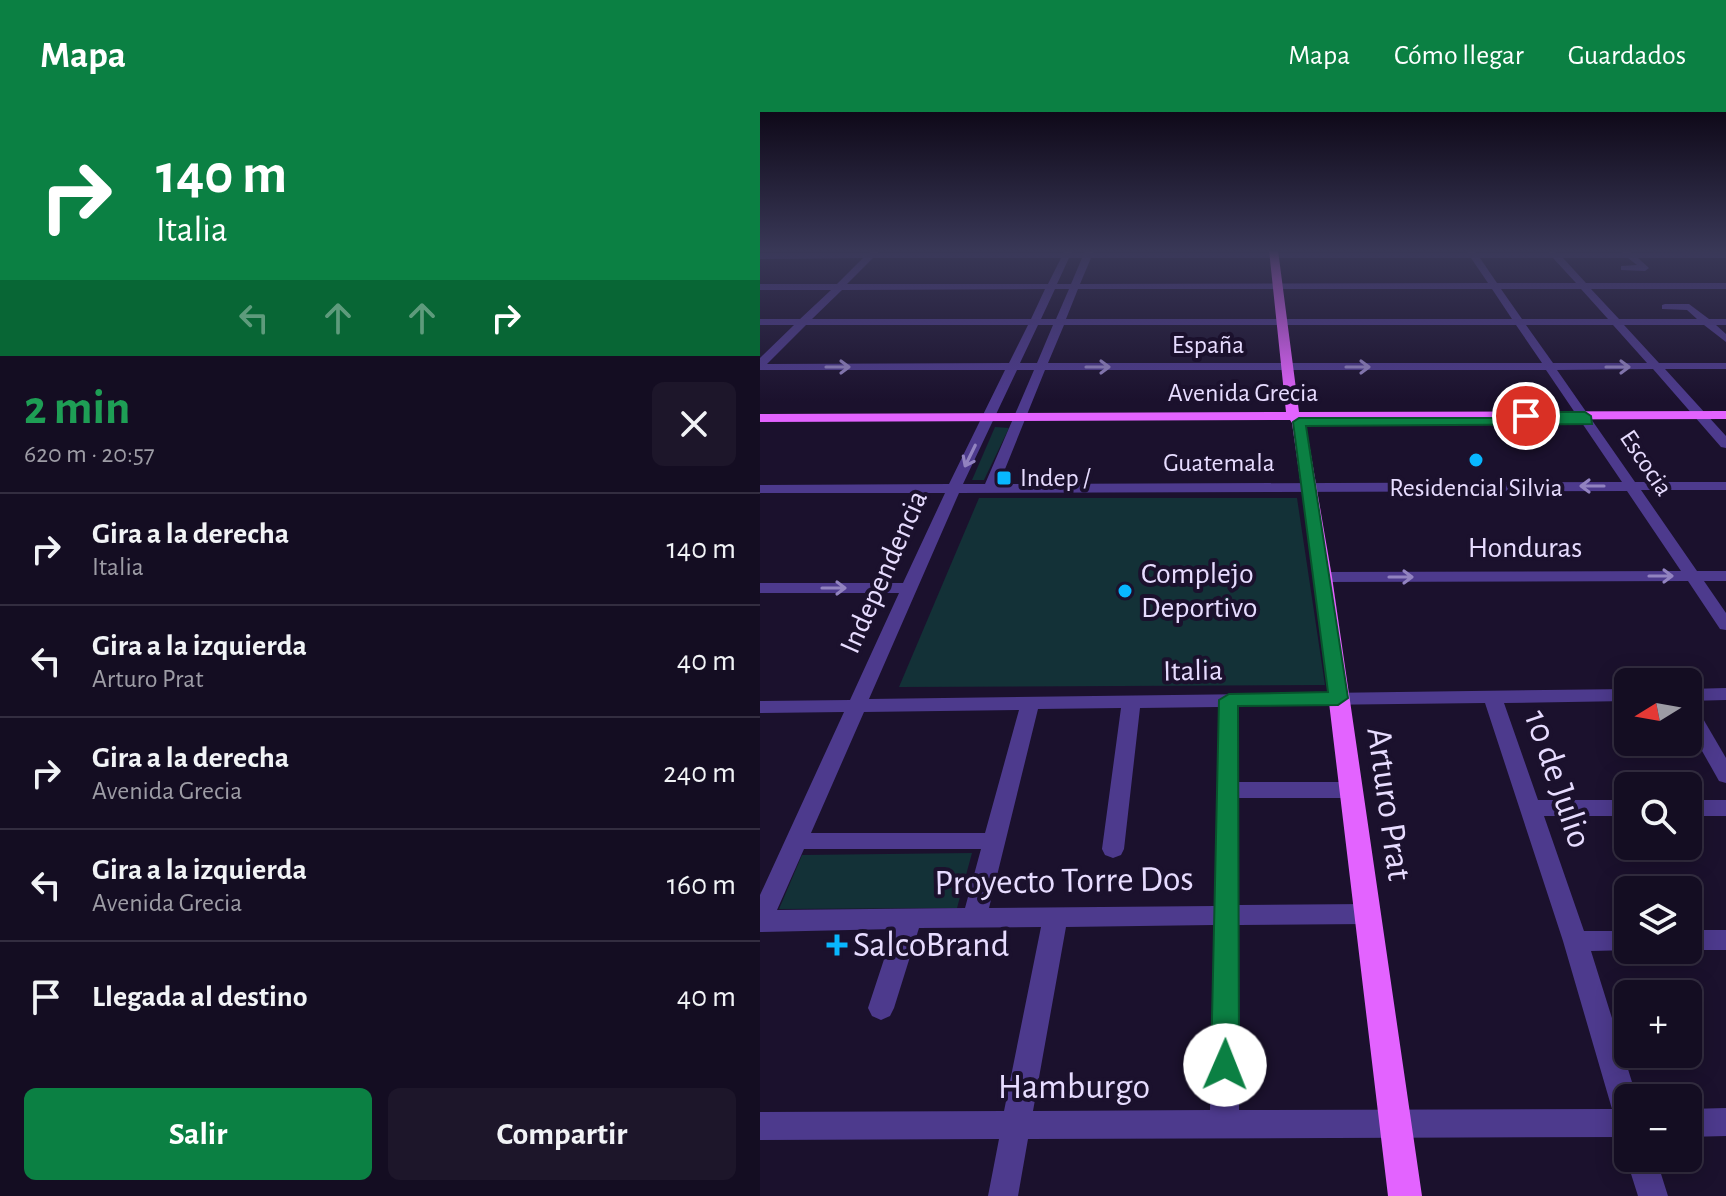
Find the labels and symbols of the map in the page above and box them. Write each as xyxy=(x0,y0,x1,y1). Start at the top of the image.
street label: España xyxy=(1172,332,1244,358)
one-way arrow xyxy=(824,359,851,375)
one-way arrow xyxy=(1084,359,1111,375)
one-way arrow xyxy=(1344,359,1371,375)
one-way arrow xyxy=(1604,359,1631,375)
street label: Avenida Grecia xyxy=(1168,380,1318,406)
pin xyxy=(1492,382,1560,450)
street label: Escocia xyxy=(1615,425,1677,501)
one-way arrow xyxy=(962,443,977,467)
street label: Guatemala xyxy=(1163,450,1275,476)
marker: Residencial Silvia xyxy=(1467,451,1485,469)
place label: Indep / xyxy=(1020,465,1091,491)
marker: Indep / xyxy=(995,469,1013,487)
place label: Residencial Silvia xyxy=(1389,475,1563,501)
one-way arrow xyxy=(1579,478,1606,494)
street label: Independencia xyxy=(835,486,933,658)
street label: Honduras xyxy=(1468,533,1582,563)
place label: Complejo Deportivo xyxy=(1141,559,1257,623)
one-way arrow xyxy=(1647,568,1674,584)
one-way arrow xyxy=(1387,569,1414,585)
one-way arrow xyxy=(820,580,847,596)
marker: Complejo Deportivo xyxy=(1116,582,1134,600)
street label: Italia xyxy=(1163,655,1223,687)
north arrow xyxy=(1614,668,1702,756)
street label: 10 de Julio xyxy=(1518,706,1598,852)
street label: Arturo Prat xyxy=(1360,725,1418,883)
street label: Proyecto Torre Dos xyxy=(934,861,1194,901)
place label: SalcoBrand xyxy=(853,927,1009,963)
marker: SalcoBrand xyxy=(828,936,846,954)
position arrow xyxy=(1183,1023,1267,1107)
street label: Hamburgo xyxy=(998,1069,1150,1105)

